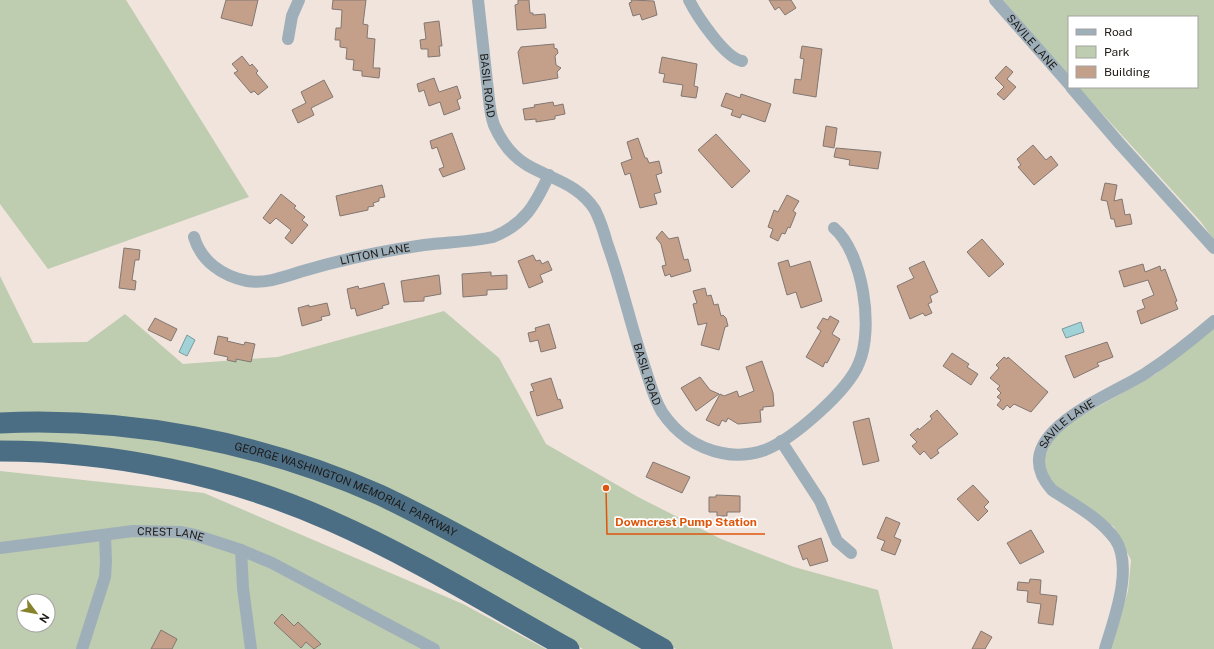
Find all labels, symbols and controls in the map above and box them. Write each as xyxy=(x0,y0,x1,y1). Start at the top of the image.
street label: SAVILE LANE xyxy=(1004,12,1060,72)
legend xyxy=(1068,16,1198,88)
text: Road xyxy=(1104,25,1132,39)
text: Park xyxy=(1104,45,1130,59)
street label: BASIL ROAD xyxy=(478,53,498,119)
text: Building xyxy=(1104,65,1150,79)
street label: LITTON LANE xyxy=(339,241,411,267)
street label: BASIL ROAD xyxy=(631,342,664,408)
street label: SAVILE LANE xyxy=(1037,397,1097,450)
street label: GEORGE WASHINGTON MEMORIAL PARKWAY xyxy=(233,440,459,539)
callout: Downcrest Pump Station xyxy=(607,510,765,534)
text: Downcrest Pump Station xyxy=(615,515,757,529)
street label: CREST LANE xyxy=(137,525,206,544)
north arrow xyxy=(16,593,56,633)
text: N xyxy=(37,611,52,625)

